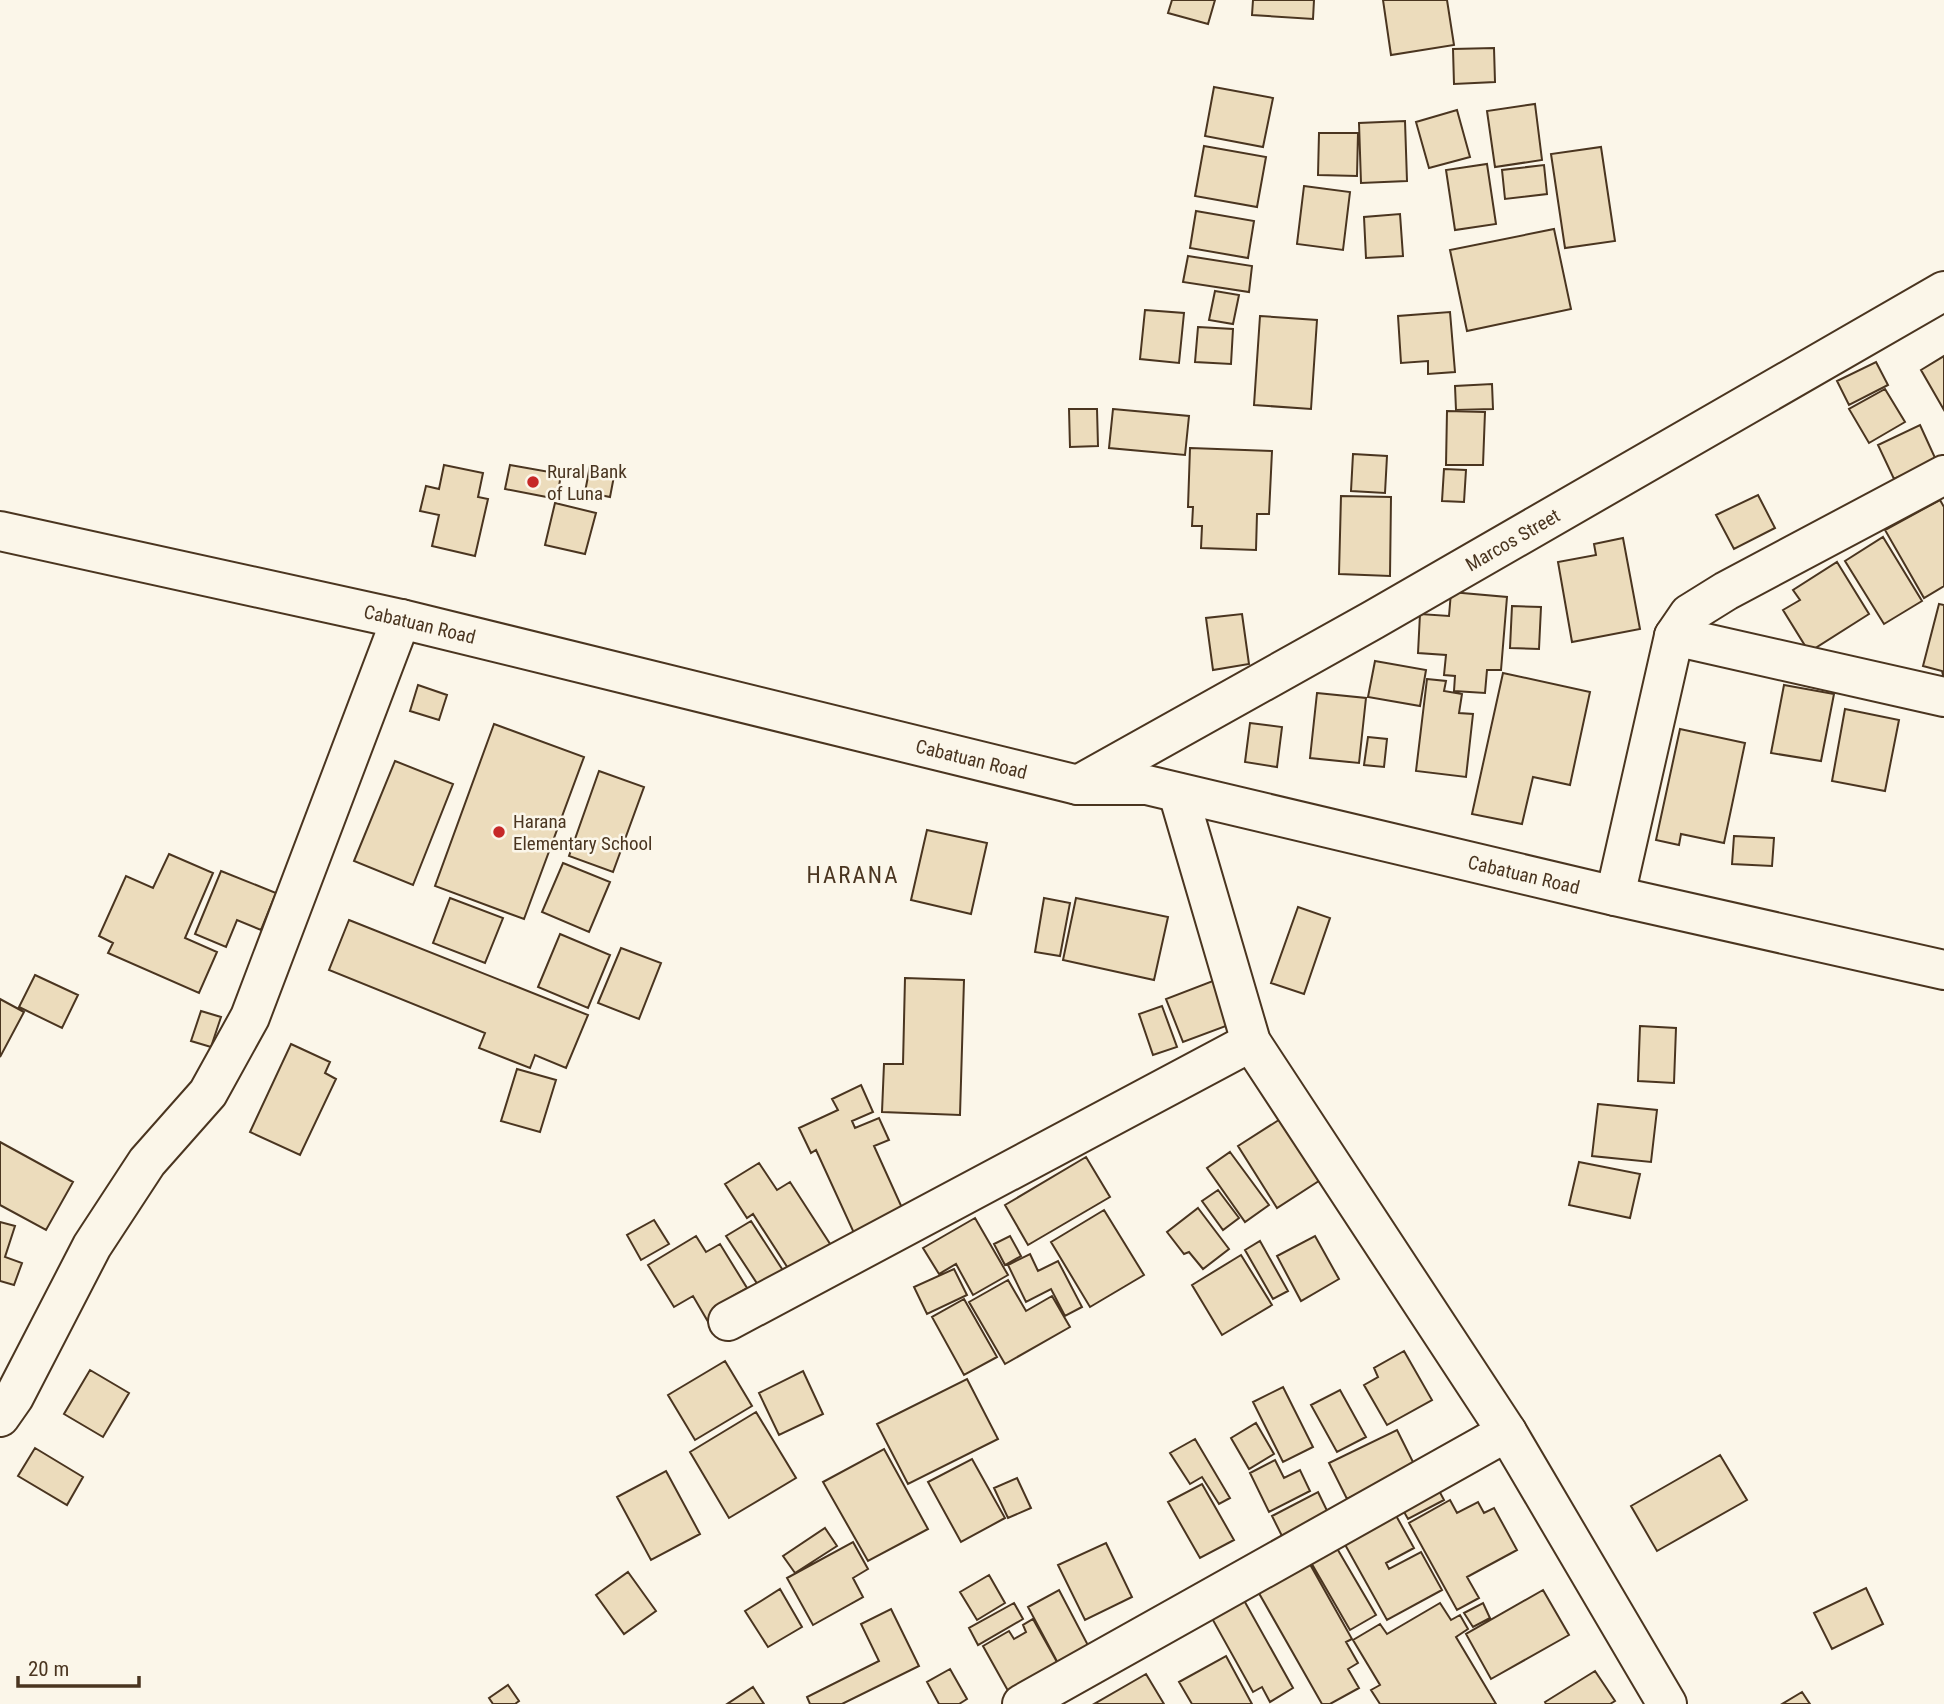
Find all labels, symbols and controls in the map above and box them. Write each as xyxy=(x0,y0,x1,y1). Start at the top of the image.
place label: Rural Bank of Luna xyxy=(547,460,627,505)
marker: Rural Bank of Luna xyxy=(525,474,541,490)
street label: Marcos Street xyxy=(1462,504,1564,576)
street label: Cabatuan Road xyxy=(362,600,478,649)
street label: Cabatuan Road xyxy=(913,735,1030,784)
place label: Harana Elementary School xyxy=(513,810,652,855)
marker: Harana Elementary School xyxy=(491,824,507,840)
street label: Cabatuan Road xyxy=(1466,851,1582,899)
district label: HARANA xyxy=(807,862,899,889)
scale bar xyxy=(18,1644,138,1688)
text: 20 m xyxy=(28,1657,69,1681)

